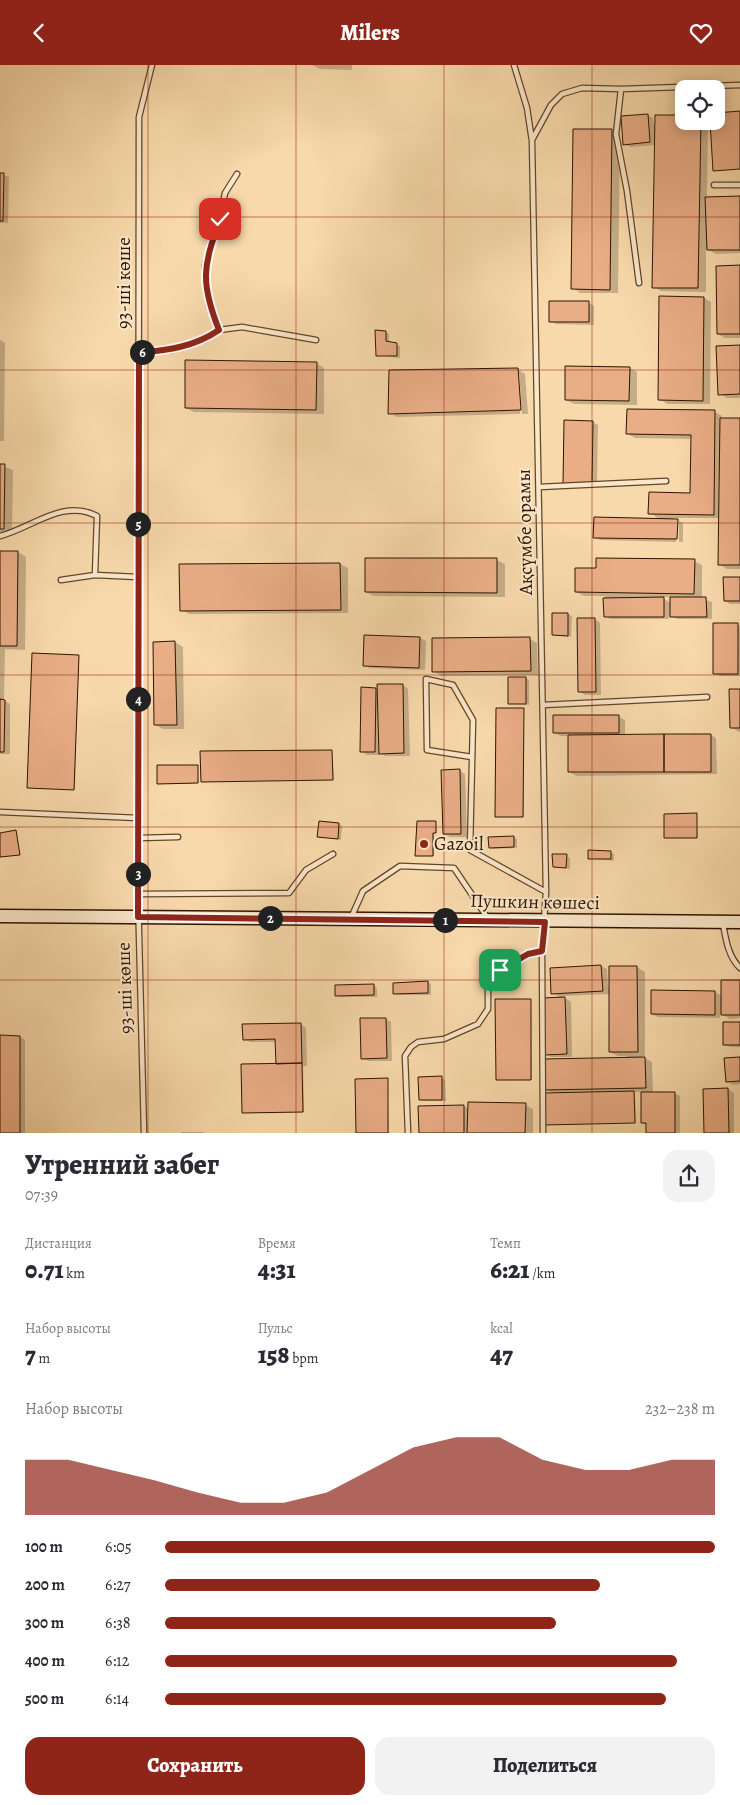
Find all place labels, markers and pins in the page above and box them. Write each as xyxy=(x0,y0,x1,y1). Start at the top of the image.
pin xyxy=(199,198,241,240)
pin: 6 xyxy=(130,339,154,365)
pin: 5 xyxy=(126,511,150,537)
pin: 4 xyxy=(126,687,150,711)
place label: Gazoil xyxy=(434,831,484,857)
marker: Gazoil xyxy=(418,838,430,850)
pin: 3 xyxy=(126,861,150,887)
pin: 2 xyxy=(258,905,282,931)
pin: 1 xyxy=(432,907,458,933)
pin xyxy=(479,949,521,991)

